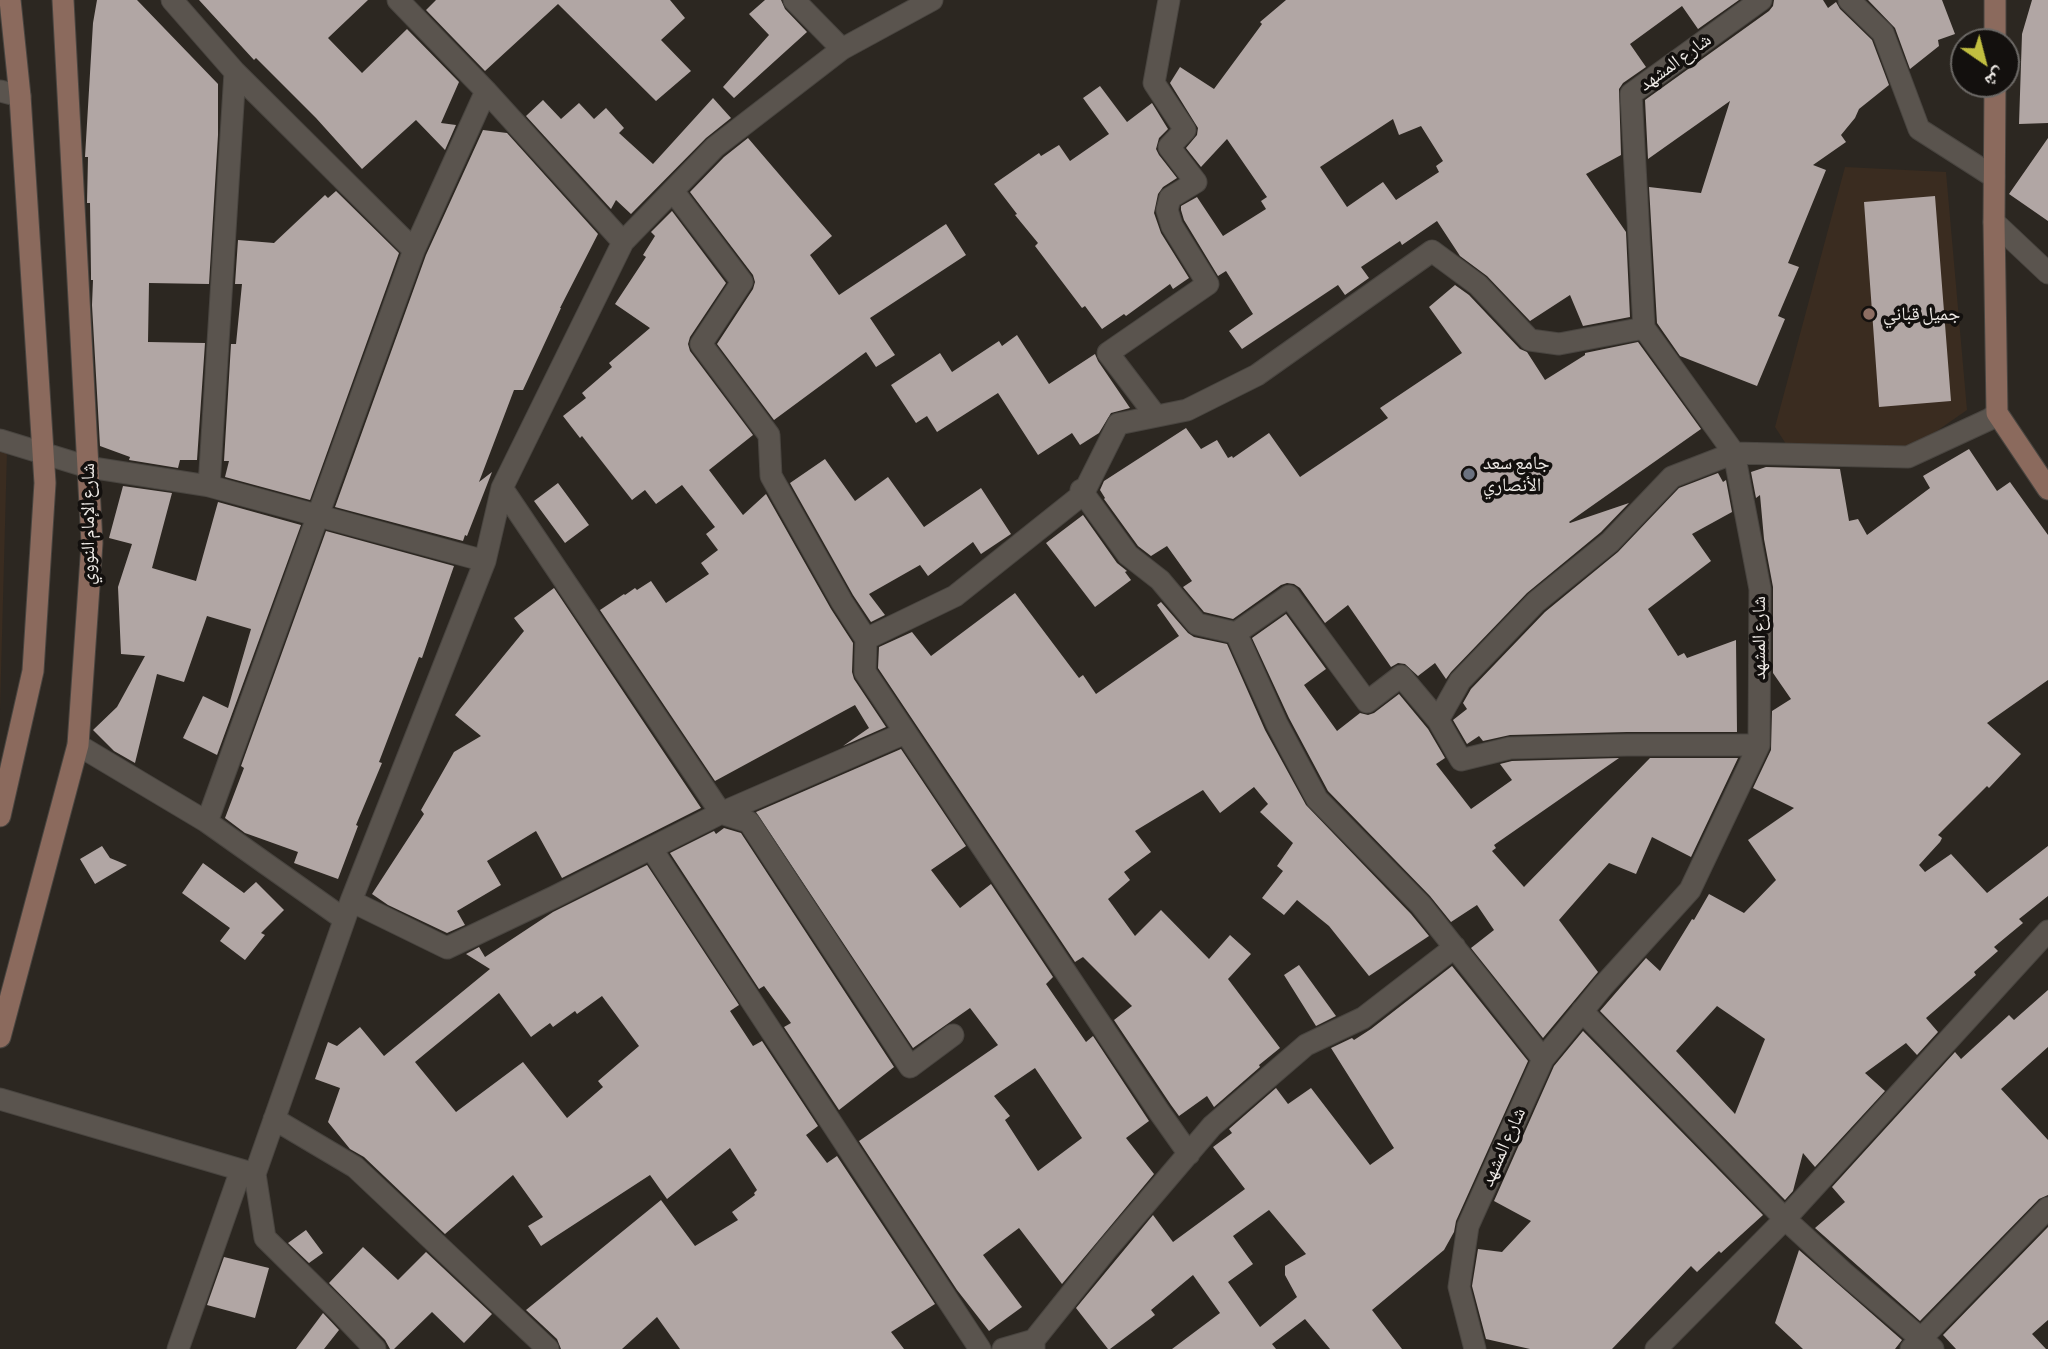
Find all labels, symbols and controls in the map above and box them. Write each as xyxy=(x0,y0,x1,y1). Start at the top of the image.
street label: شارع المشهد xyxy=(1634,28,1716,96)
north arrow xyxy=(1950,28,2020,98)
text: ش xyxy=(1981,64,2010,93)
place label: جميل قباني xyxy=(1883,303,1960,325)
marker: جميل قباني xyxy=(1861,306,1877,322)
place label: جامع سعد الأنصاري xyxy=(1483,452,1550,496)
street label: شارع الإمام النووي xyxy=(77,463,99,585)
marker: جامع سعد الأنصاري xyxy=(1461,466,1477,482)
street label: شارع المشهد xyxy=(1748,596,1770,680)
street label: شارع المشهد xyxy=(1476,1104,1530,1190)

